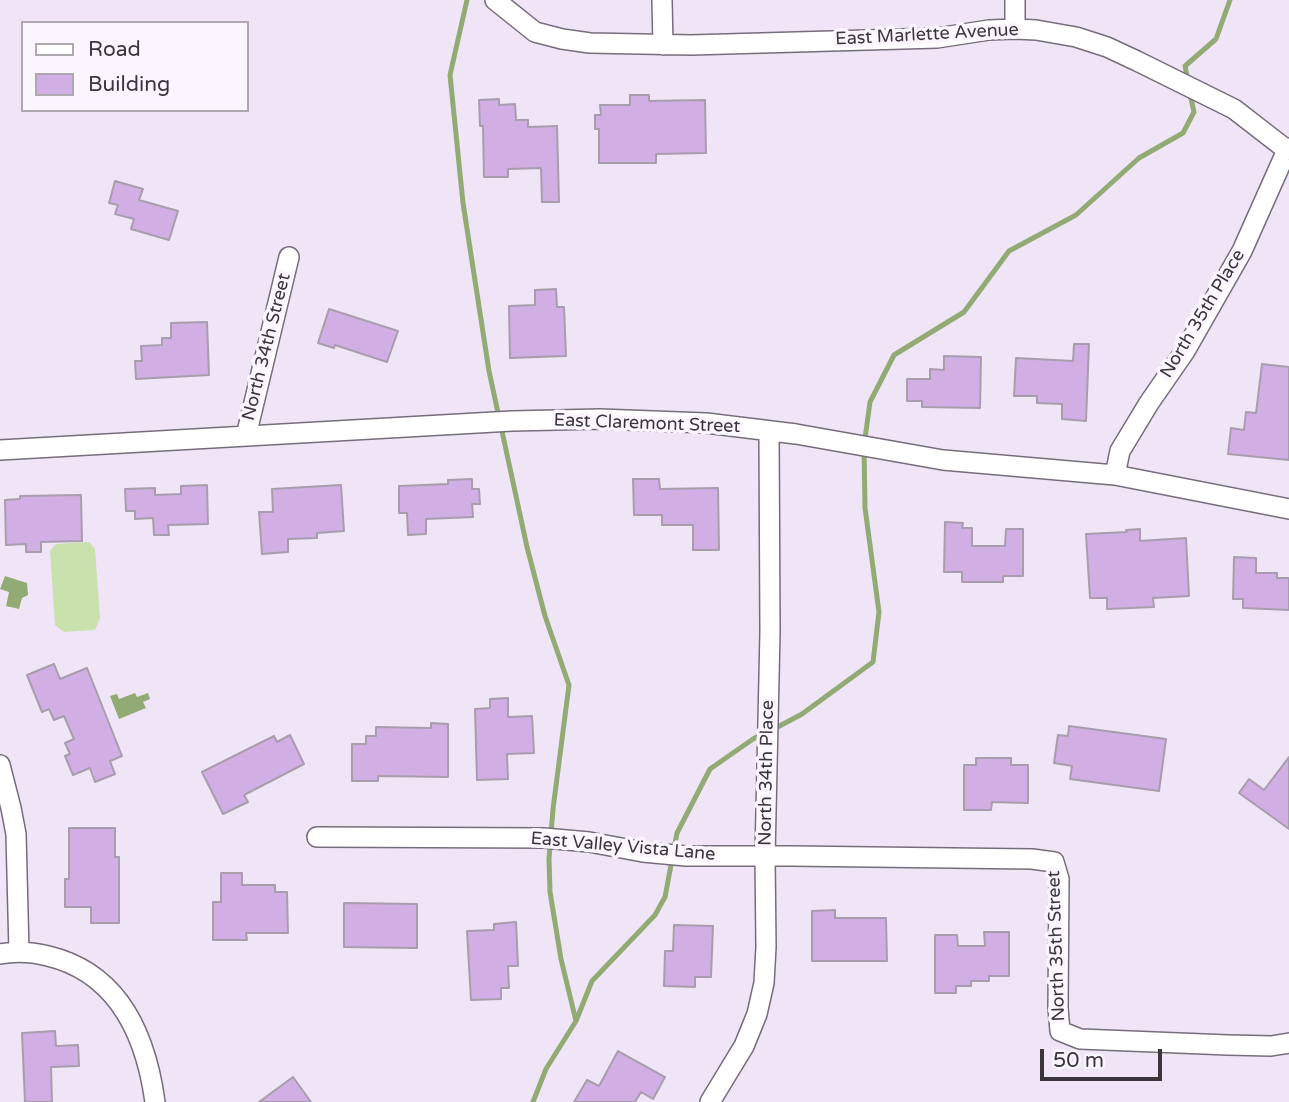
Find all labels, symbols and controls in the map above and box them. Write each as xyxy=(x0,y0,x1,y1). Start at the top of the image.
street label: East Marlette Avenue xyxy=(835,19,1019,51)
legend xyxy=(21,21,248,112)
text: Road xyxy=(88,37,141,62)
text: Building xyxy=(88,72,170,97)
street label: North 35th Place xyxy=(1156,246,1250,382)
street label: North 34th Street xyxy=(238,271,296,423)
street label: East Claremont Street xyxy=(553,410,741,438)
street label: North 34th Place xyxy=(755,700,779,846)
street label: East Valley Vista Lane xyxy=(530,828,716,866)
street label: North 35th Street xyxy=(1044,870,1070,1022)
scale bar xyxy=(1044,1036,1166,1080)
text: 50 m xyxy=(1053,1048,1104,1073)

